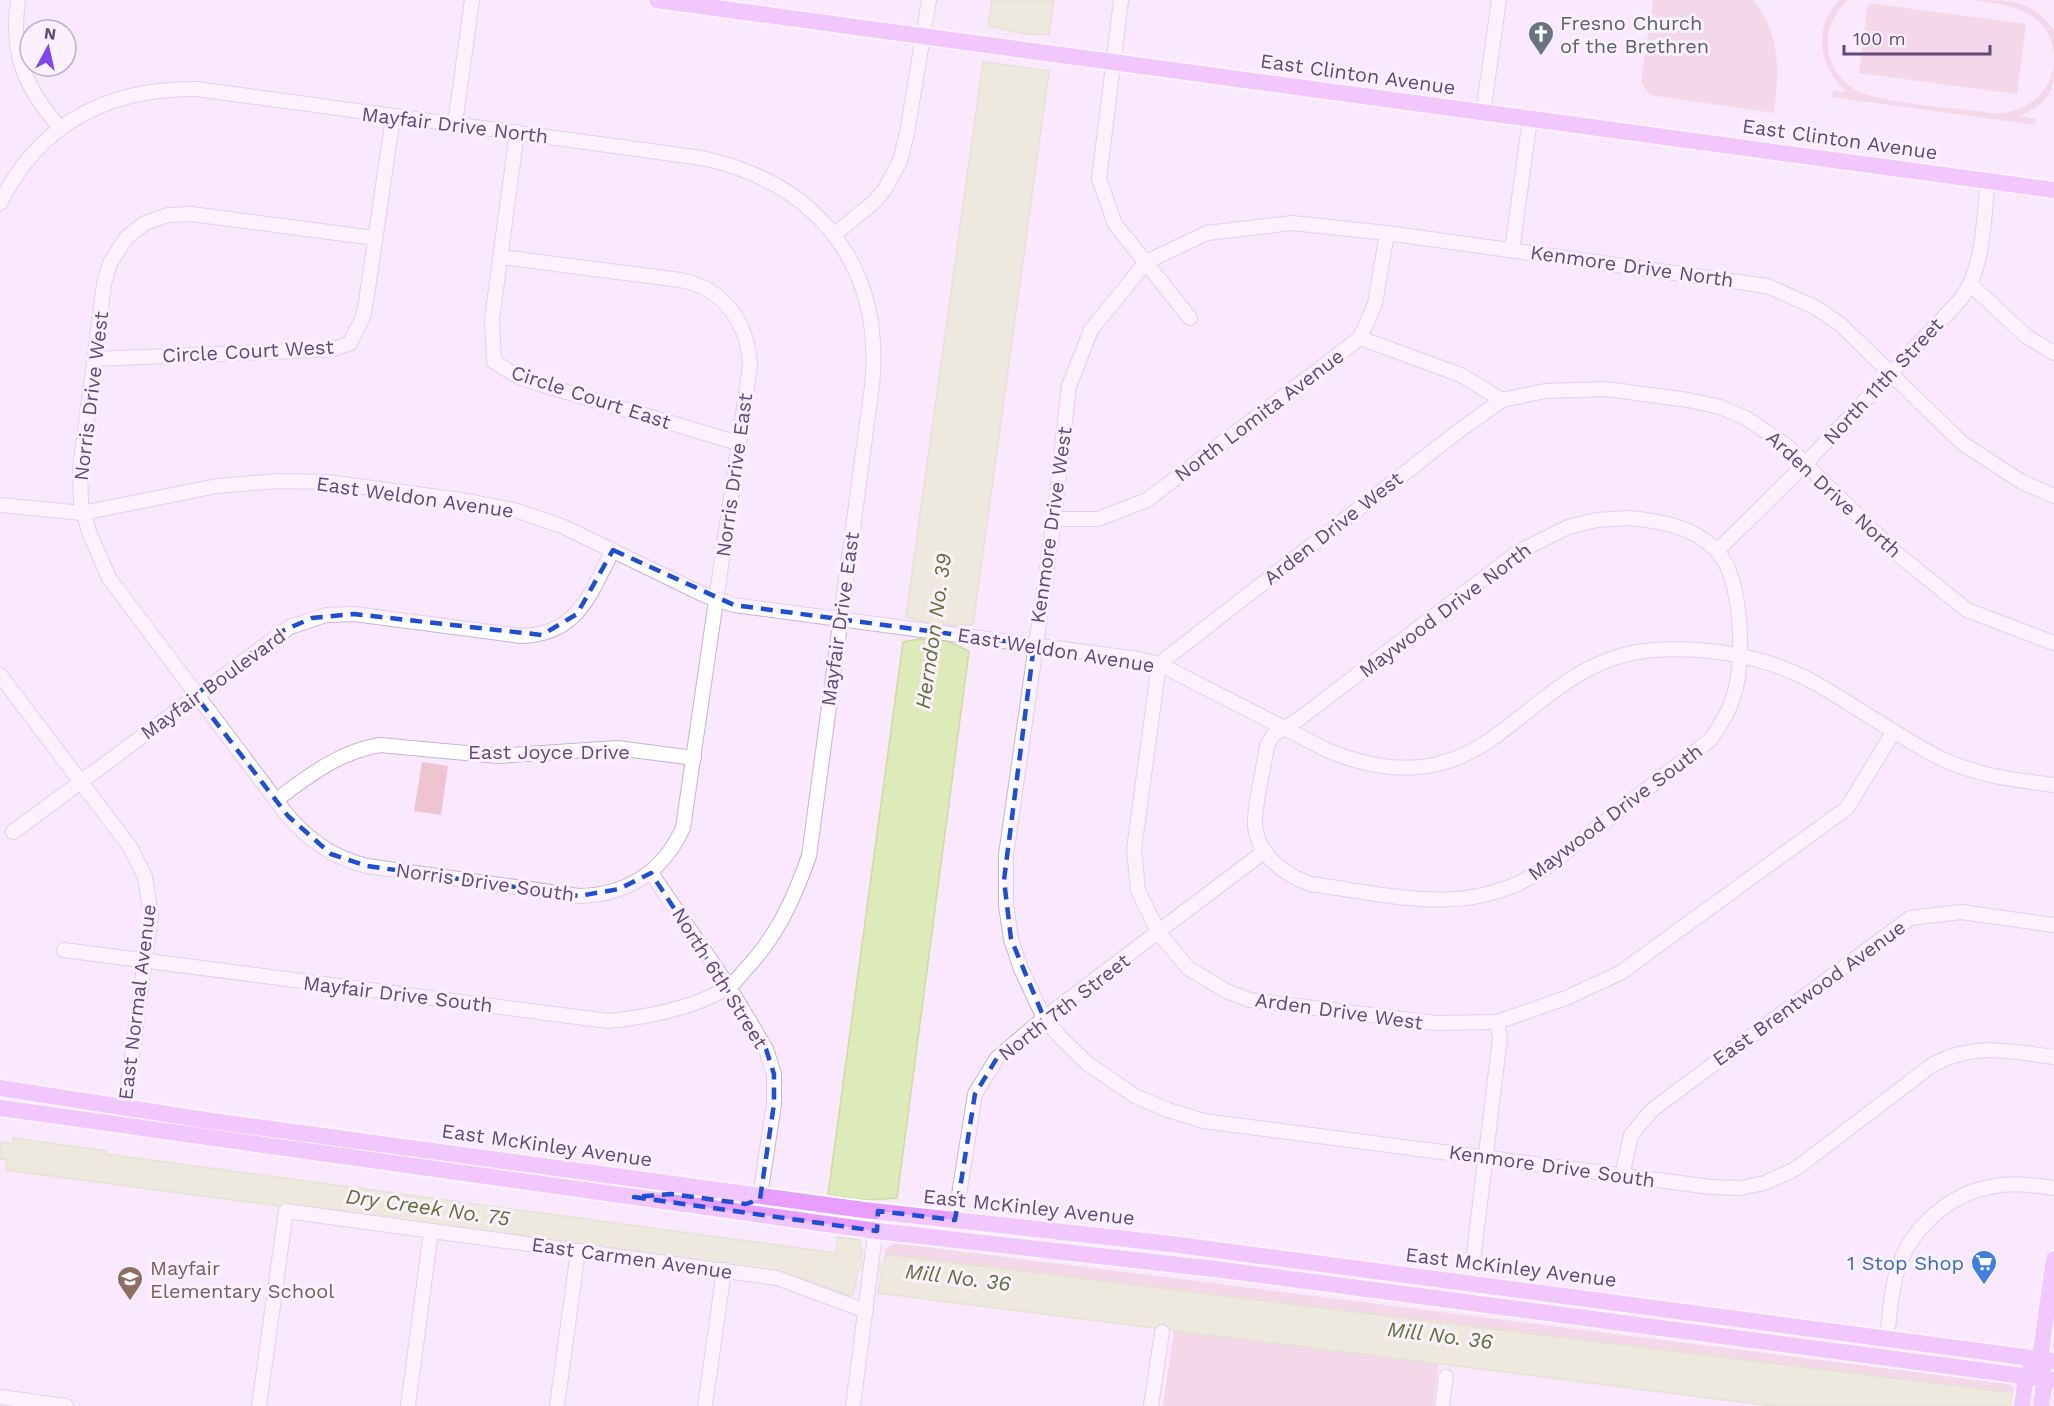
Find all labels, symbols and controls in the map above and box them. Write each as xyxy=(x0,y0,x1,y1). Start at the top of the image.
place label: Fresno Church of the Brethren xyxy=(1560,11,1709,58)
north arrow xyxy=(18,18,78,78)
scale bar xyxy=(1844,18,1990,56)
church icon: Fresno Church of the Brethren xyxy=(1526,19,1556,57)
text: N xyxy=(43,23,57,44)
text: 100 m xyxy=(1853,28,1906,49)
street label: East Clinton Avenue xyxy=(1259,48,1457,100)
street label: Mayfair Drive North xyxy=(360,102,550,148)
street label: East Clinton Avenue xyxy=(1741,113,1939,165)
street label: Kenmore Drive North xyxy=(1529,240,1735,292)
street label: Norris Drive West xyxy=(69,309,113,482)
street label: North 11th Street xyxy=(1818,312,1948,449)
street label: Circle Court West xyxy=(162,334,335,367)
street label: North Lomita Avenue xyxy=(1170,344,1348,486)
street label: Circle Court East xyxy=(508,360,674,434)
street label: Norris Drive East xyxy=(711,391,757,558)
street label: Kenmore Drive West xyxy=(1025,424,1077,625)
street label: Arden Drive North xyxy=(1762,425,1906,563)
street label: Arden Drive West xyxy=(1259,466,1408,590)
street label: East Weldon Avenue xyxy=(315,471,515,523)
street label: Mayfair Drive East xyxy=(816,530,864,708)
street label: Maywood Drive North xyxy=(1354,537,1536,683)
water label: Herndon No. 39 xyxy=(910,552,956,710)
street label: Mayfair Boulevard xyxy=(136,623,290,745)
street label: East Weldon Avenue xyxy=(956,623,1156,677)
street label: Maywood Drive South xyxy=(1523,739,1707,885)
street label: East Joyce Drive xyxy=(468,740,630,764)
street label: Norris Drive South xyxy=(394,858,576,906)
street label: East Normal Avenue xyxy=(113,903,161,1101)
street label: North 6th Street xyxy=(667,903,773,1053)
street label: East Brentwood Avenue xyxy=(1708,915,1910,1071)
street label: North 7th Street xyxy=(994,948,1135,1066)
street label: Mayfair Drive South xyxy=(302,970,494,1018)
street label: Arden Drive West xyxy=(1253,987,1425,1035)
street label: East McKinley Avenue xyxy=(440,1118,654,1172)
street label: Kenmore Drive South xyxy=(1447,1140,1657,1192)
water label: Dry Creek No. 75 xyxy=(344,1183,512,1231)
street label: East McKinley Avenue xyxy=(922,1184,1136,1230)
street label: East Carmen Avenue xyxy=(530,1232,734,1284)
street label: East McKinley Avenue xyxy=(1404,1242,1618,1292)
supermarket icon: 1 Stop Shop xyxy=(1969,1248,1999,1286)
place label: 1 Stop Shop xyxy=(1847,1251,1964,1275)
place label: Mayfair Elementary School xyxy=(150,1256,334,1303)
water label: Mill No. 36 xyxy=(904,1258,1013,1296)
school or university icon: Mayfair Elementary School xyxy=(115,1264,145,1302)
water label: Mill No. 36 xyxy=(1386,1316,1495,1354)

